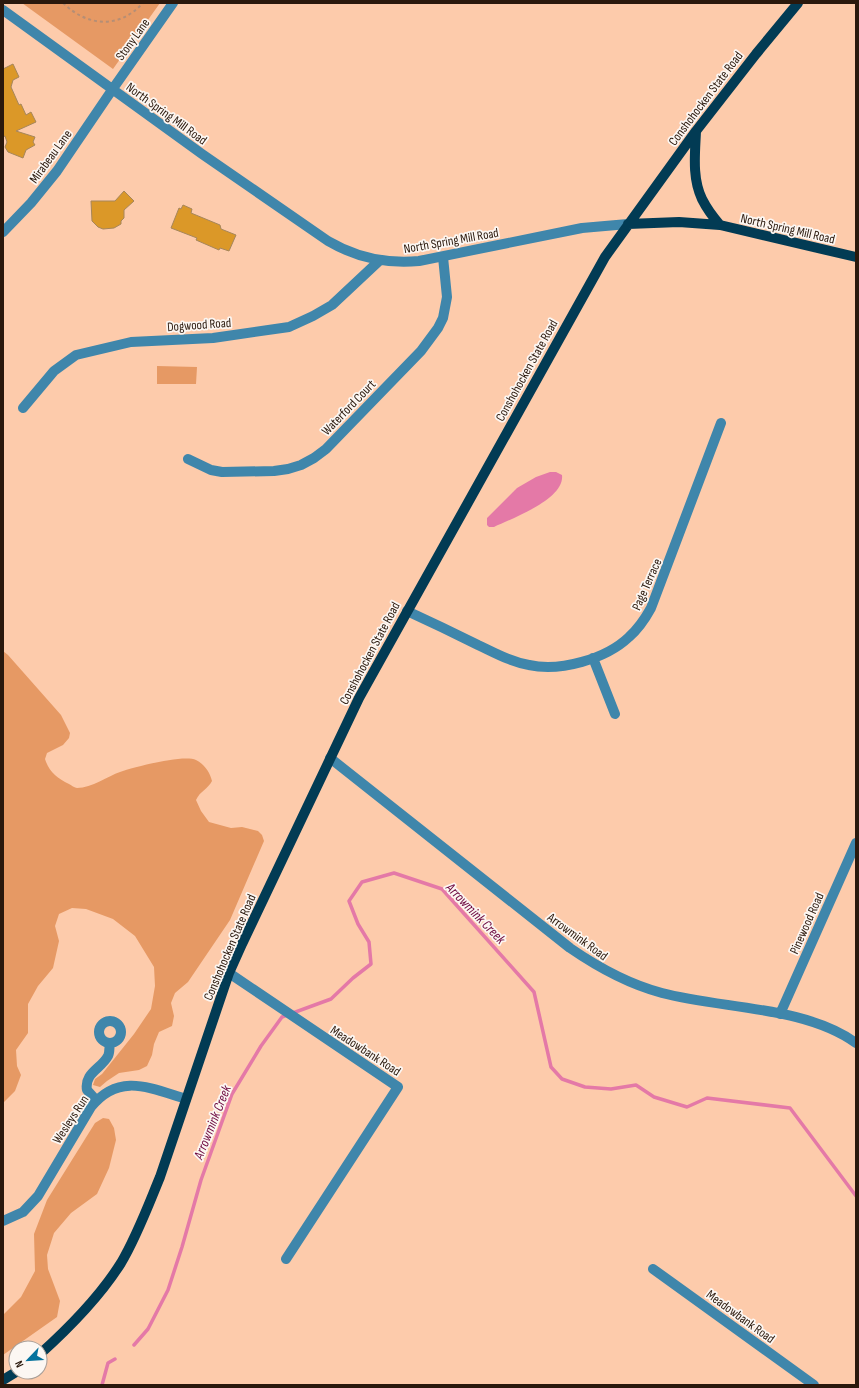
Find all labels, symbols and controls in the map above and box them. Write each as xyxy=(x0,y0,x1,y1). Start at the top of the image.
street label: Stony Lane xyxy=(112,15,153,64)
street label: Conshohocken State Road xyxy=(665,48,746,149)
street label: North Spring Mill Road xyxy=(123,79,210,149)
street label: Mirabeau Lane xyxy=(26,127,76,187)
street label: North Spring Mill Road xyxy=(739,210,836,248)
street label: North Spring Mill Road xyxy=(402,225,500,257)
street label: Dogwood Road xyxy=(167,315,232,335)
street label: Conshohocken State Road xyxy=(492,317,561,424)
street label: Waterford Court xyxy=(318,377,379,439)
street label: Page Terrace xyxy=(628,556,665,613)
street label: Conshohocken State Road xyxy=(336,599,404,707)
water label: Arrowmink Creek xyxy=(442,879,509,948)
street label: Pinewood Road xyxy=(786,890,828,957)
street label: Conshohocken State Road xyxy=(200,892,260,1003)
street label: Arrowmink Road xyxy=(543,909,611,964)
street label: Meadowbank Road xyxy=(327,1022,404,1080)
water label: Arrowmink Creek xyxy=(190,1082,235,1163)
street label: Wesleys Run xyxy=(49,1092,92,1147)
street label: Meadowbank Road xyxy=(703,1287,778,1347)
north arrow xyxy=(8,1340,48,1380)
text: N xyxy=(12,1358,27,1369)

